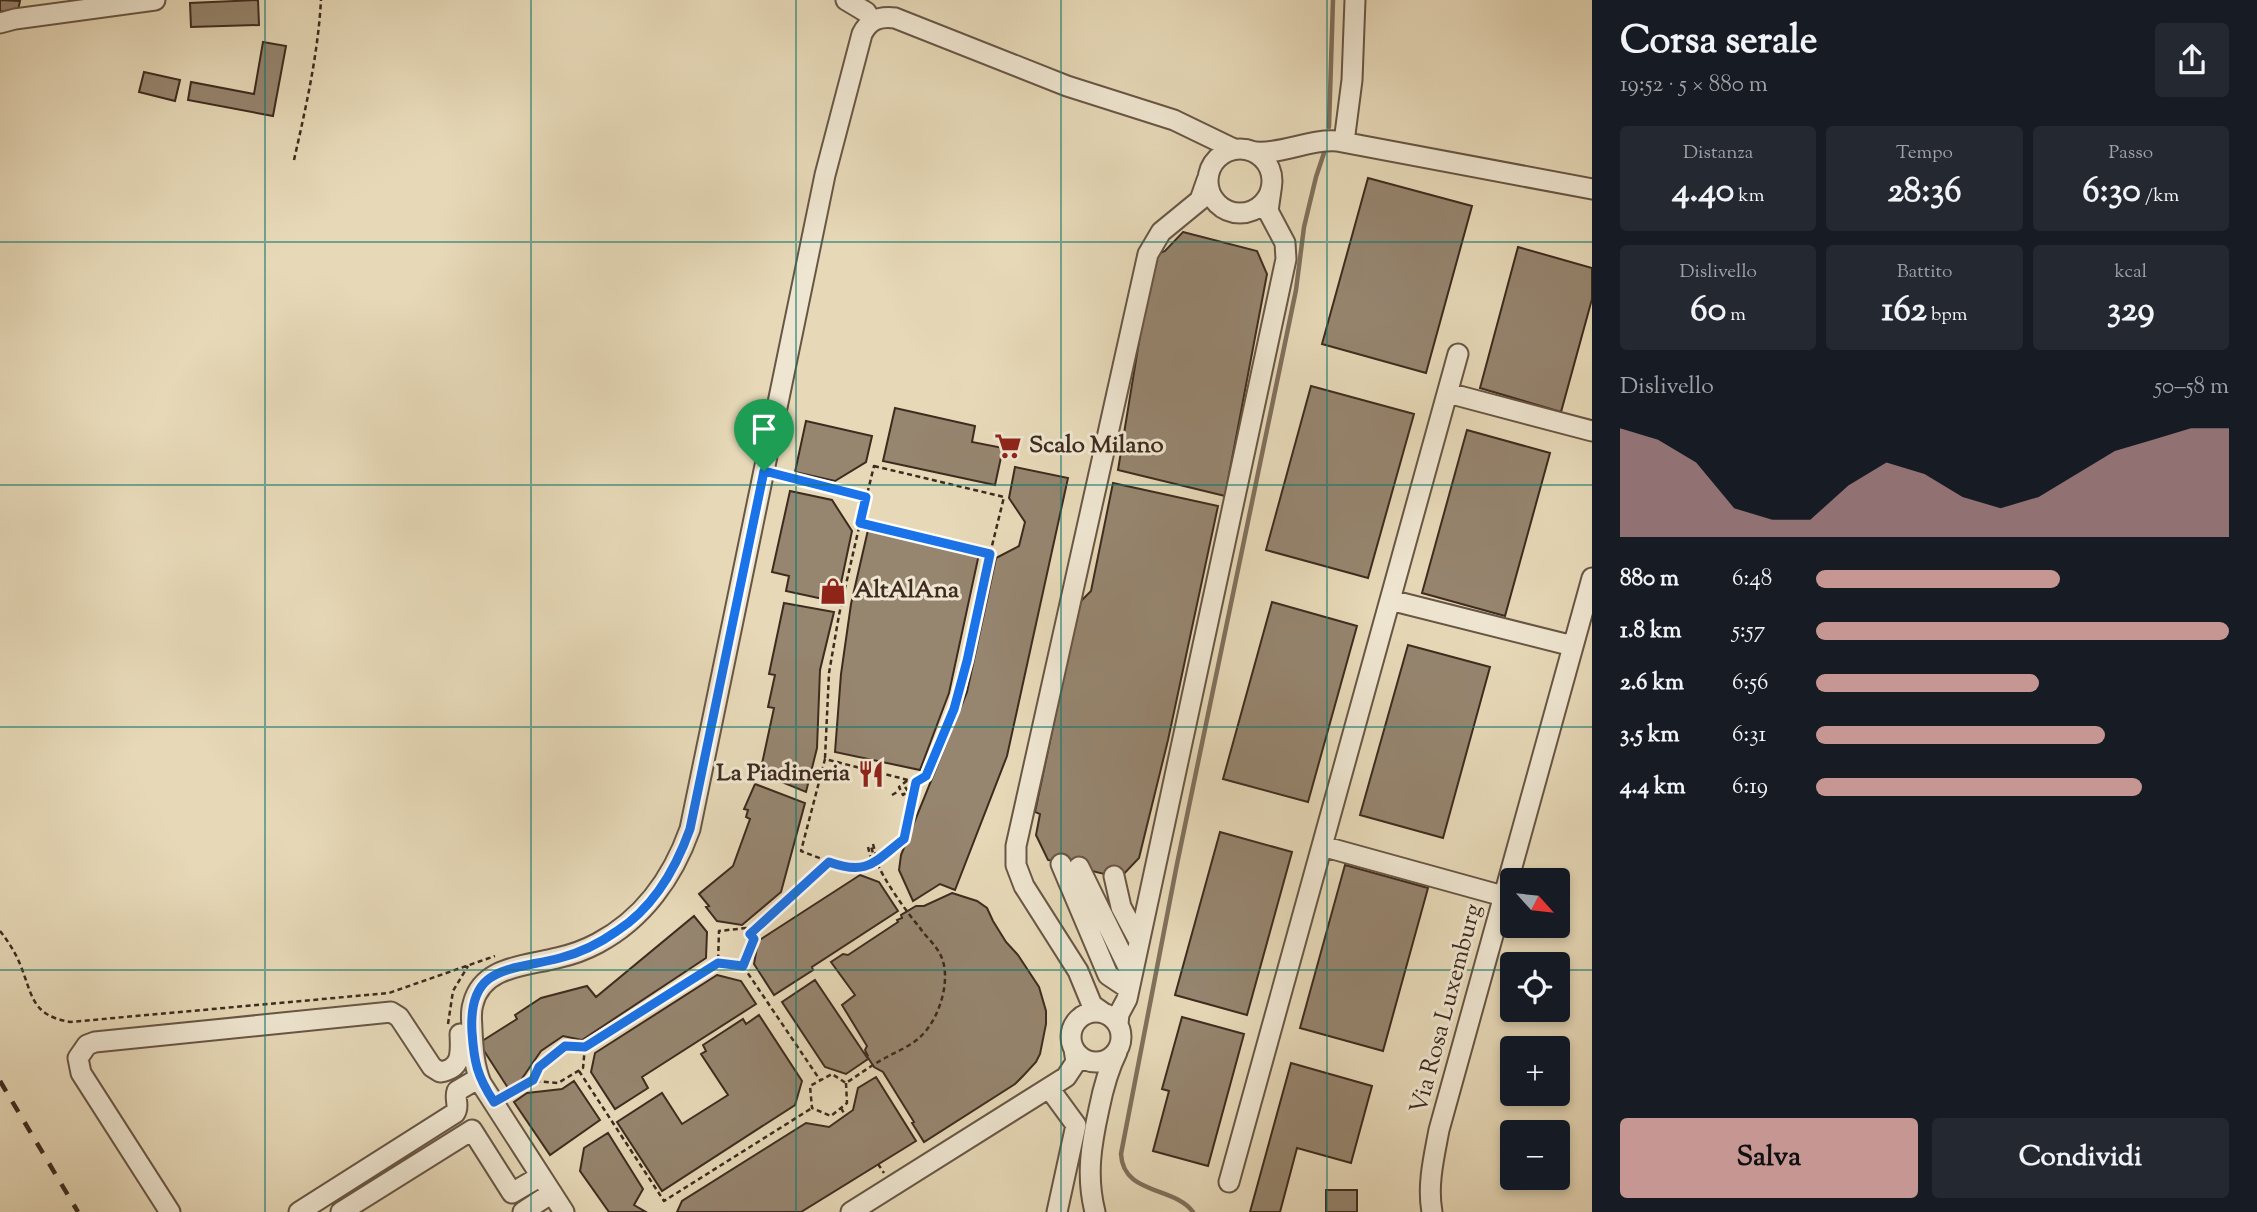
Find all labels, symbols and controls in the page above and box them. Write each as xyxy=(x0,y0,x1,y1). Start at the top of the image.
text: Corsa serale xyxy=(1620,16,1818,70)
button: share xyxy=(2155,23,2229,97)
text: 19:52 · 5 × 880 m xyxy=(1620,69,1768,102)
text: Distanza xyxy=(1683,140,1753,167)
text: Tempo xyxy=(1896,140,1953,167)
text: Passo xyxy=(2109,140,2153,167)
text: 4.40 xyxy=(1672,167,1734,218)
text: 28:36 xyxy=(1887,167,1962,218)
text: 6:30 xyxy=(2082,167,2141,218)
text: km xyxy=(1734,183,1764,210)
text: /km xyxy=(2141,183,2179,210)
text: Dislivello xyxy=(1679,259,1757,286)
text: Battito xyxy=(1897,259,1952,286)
text: kcal xyxy=(2114,259,2147,286)
text: 60 xyxy=(1690,286,1726,337)
text: 162 xyxy=(1882,286,1927,337)
text: 329 xyxy=(2107,286,2155,337)
text: m xyxy=(1726,302,1746,329)
text: bpm xyxy=(1927,302,1967,329)
text: Dislivello xyxy=(1620,371,1714,404)
text: 50–58 m xyxy=(2154,371,2229,404)
pin xyxy=(734,399,794,471)
icon: arrive xyxy=(745,410,783,448)
place label: Scalo Milano xyxy=(1029,429,1164,463)
supermarket icon: Scalo Milano xyxy=(993,431,1023,461)
text: 880 m xyxy=(1620,563,1679,596)
text: 6:48 xyxy=(1732,563,1772,596)
place label: AltAlAna xyxy=(854,574,960,608)
shop icon: AltAlAna xyxy=(818,576,848,606)
text: 1.8 km xyxy=(1620,615,1682,648)
text: 5:57 xyxy=(1732,615,1765,648)
text: 2.6 km xyxy=(1620,667,1684,700)
text: 6:56 xyxy=(1732,667,1768,700)
text: 3.5 km xyxy=(1620,719,1679,752)
text: 6:31 xyxy=(1732,719,1766,752)
place label: La Piadineria xyxy=(716,757,851,791)
restaurant icon: La Piadineria xyxy=(856,759,886,789)
text: 4.4 km xyxy=(1620,771,1685,804)
text: 6:19 xyxy=(1732,771,1768,804)
north arrow xyxy=(1500,868,1570,938)
map controls xyxy=(1500,868,1570,1190)
street label: Via Rosa Luxemburg xyxy=(1403,900,1491,1118)
button: locate xyxy=(1500,952,1570,1022)
button: + xyxy=(1500,1036,1570,1106)
button: Salva xyxy=(1620,1118,1918,1198)
button: Condividi xyxy=(1932,1118,2229,1198)
button: − xyxy=(1500,1120,1570,1190)

